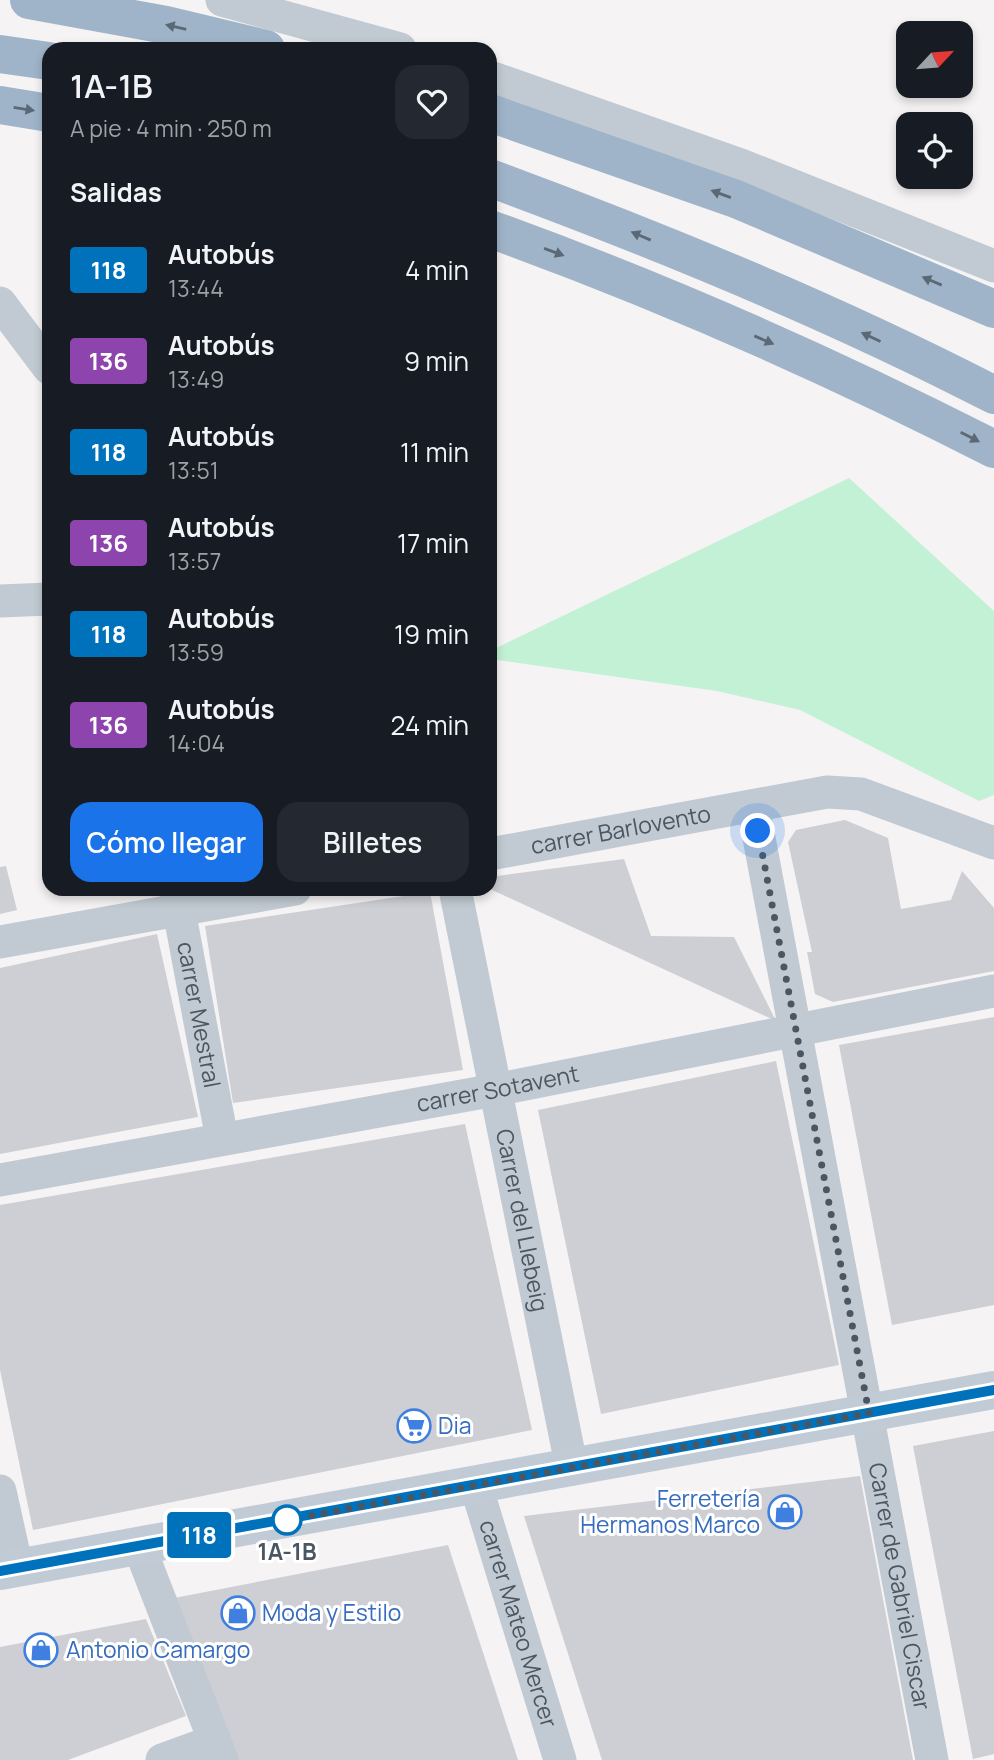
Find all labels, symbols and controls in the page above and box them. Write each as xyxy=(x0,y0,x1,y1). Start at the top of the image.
one-way arrow xyxy=(165,21,187,32)
north arrow xyxy=(896,21,973,98)
map controls xyxy=(896,21,973,189)
text: 1A-1B xyxy=(70,63,153,108)
button: heart xyxy=(395,65,469,139)
one-way arrow xyxy=(14,104,36,115)
text: A pie · 4 min · 250 m xyxy=(70,112,272,144)
button: locate xyxy=(896,112,973,189)
text: Salidas xyxy=(70,174,162,210)
one-way arrow xyxy=(711,188,732,199)
one-way arrow xyxy=(630,230,651,241)
text: Autobús xyxy=(168,236,275,272)
one-way arrow xyxy=(544,247,565,258)
text: 4 min xyxy=(405,252,469,288)
text: 118 xyxy=(91,253,126,286)
text: 13:44 xyxy=(168,272,224,304)
one-way arrow xyxy=(921,275,942,286)
text: Autobús xyxy=(168,327,275,363)
one-way arrow xyxy=(861,331,881,342)
one-way arrow xyxy=(754,334,774,346)
text: 9 min xyxy=(404,343,469,379)
text: 136 xyxy=(89,344,128,377)
text: 13:49 xyxy=(168,363,224,395)
text: Autobús xyxy=(168,418,275,454)
one-way arrow xyxy=(960,431,980,442)
text: 11 min xyxy=(400,434,469,470)
text: 118 xyxy=(91,435,126,468)
text: 13:51 xyxy=(168,454,219,486)
text: Autobús xyxy=(168,509,275,545)
text: 17 min xyxy=(397,525,469,561)
text: 136 xyxy=(89,526,128,559)
text: 13:57 xyxy=(168,545,221,577)
text: Autobús xyxy=(168,600,275,636)
text: 19 min xyxy=(394,616,469,652)
text: 118 xyxy=(91,617,126,650)
text: 13:59 xyxy=(168,636,224,668)
text: Autobús xyxy=(168,691,275,727)
text: 24 min xyxy=(391,707,469,743)
text: 136 xyxy=(89,708,128,741)
text: 14:04 xyxy=(168,727,225,759)
street label: carrer Barlovento xyxy=(528,797,713,861)
button: Cómo llegar xyxy=(70,802,263,882)
button: Billetes xyxy=(277,802,469,882)
your location xyxy=(740,813,775,848)
street label: carrer Mestral xyxy=(170,939,229,1090)
street label: carrer Sotavent xyxy=(414,1057,582,1119)
street label: Carrer del Llebeig xyxy=(489,1126,557,1314)
supermarket icon: Dia xyxy=(395,1407,433,1445)
place label: Dia xyxy=(438,1409,472,1441)
street label: Carrer de Gabriel Ciscar xyxy=(862,1460,939,1713)
place label: Ferretería Hermanos Marco xyxy=(580,1482,760,1540)
shop icon: Ferretería Hermanos Marco xyxy=(766,1493,804,1531)
marker: 1A-1B xyxy=(272,1505,302,1535)
line badge: 118 xyxy=(159,1512,239,1558)
street label: carrer Mateo Mercer xyxy=(472,1516,566,1731)
text: 118 xyxy=(181,1518,217,1551)
place label: 1A-1B xyxy=(258,1535,316,1567)
shop icon: Moda y Estilo xyxy=(219,1594,257,1632)
place label: Moda y Estilo xyxy=(262,1596,401,1628)
shop icon: Antonio Camargo xyxy=(22,1631,60,1669)
place label: Antonio Camargo xyxy=(66,1633,250,1665)

